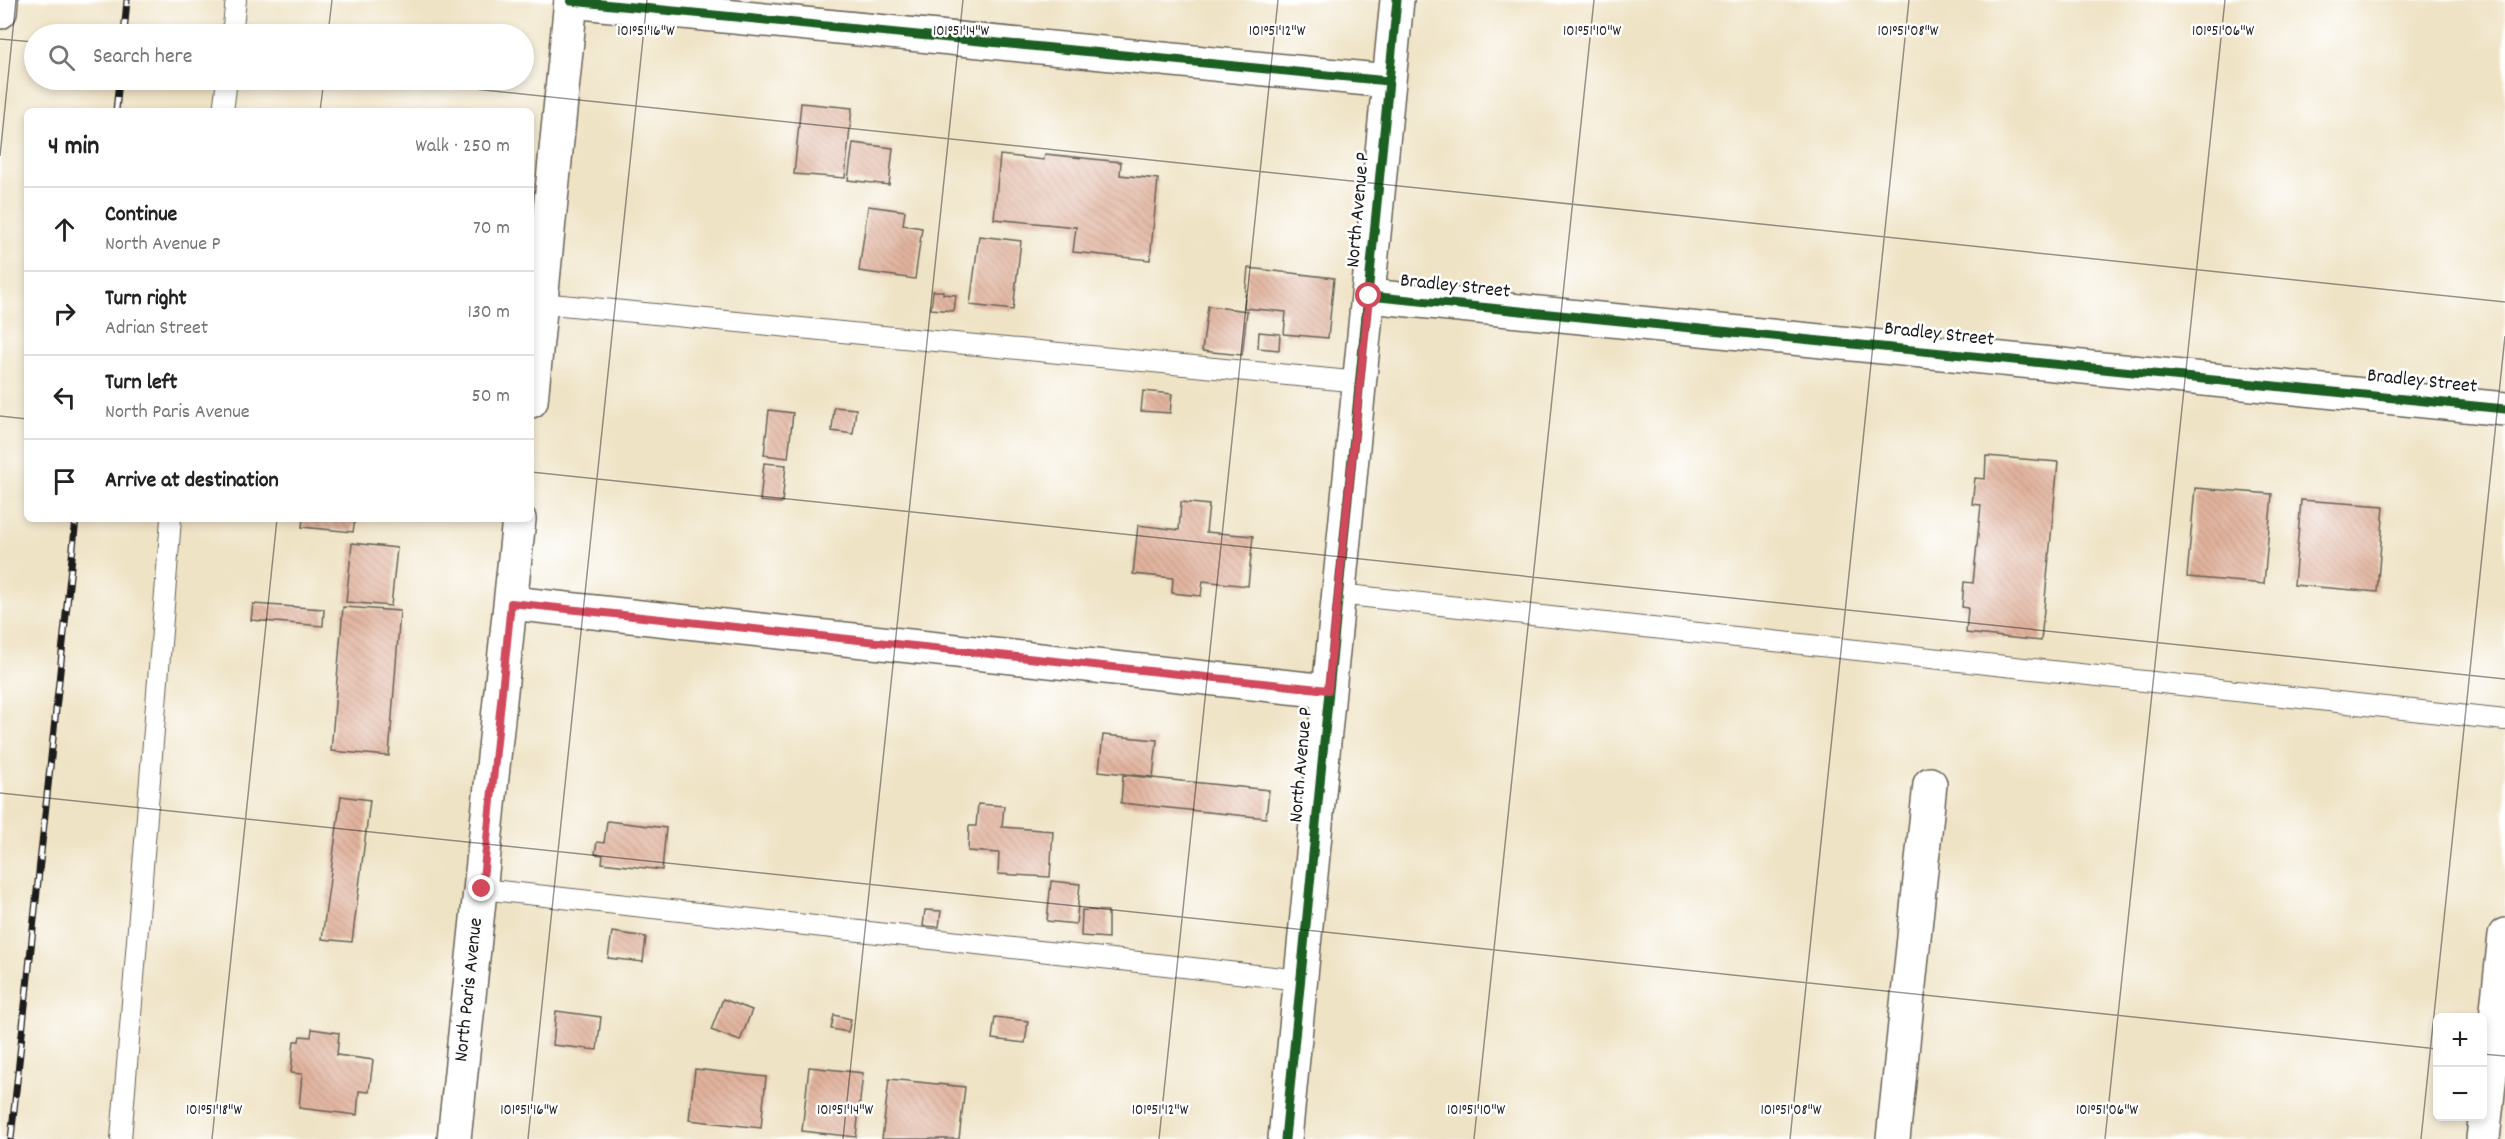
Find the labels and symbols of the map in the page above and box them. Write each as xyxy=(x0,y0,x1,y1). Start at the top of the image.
text: 101°51'16"W xyxy=(617,21,675,43)
text: 101°51'14"W xyxy=(933,21,989,43)
text: 101°51'12"W xyxy=(1249,21,1306,43)
text: 101°51'10"W xyxy=(1563,21,1621,43)
text: 101°51'08"W xyxy=(1878,21,1939,43)
text: 101°51'06"W xyxy=(2192,21,2254,43)
street label: North Avenue P xyxy=(1340,151,1378,269)
street label: Bradley Street xyxy=(1399,267,1511,307)
route start xyxy=(1355,282,1381,308)
street label: Bradley Street xyxy=(1883,315,1995,355)
street label: Bradley Street xyxy=(2366,362,2478,402)
street label: North Avenue P xyxy=(1283,706,1321,824)
route end xyxy=(468,875,494,901)
street label: North Paris Avenue xyxy=(448,916,491,1063)
text: 101°51'18"W xyxy=(186,1100,242,1122)
text: 101°51'16"W xyxy=(500,1100,558,1122)
text: 101°51'14"W xyxy=(817,1100,873,1122)
text: 101°51'12"W xyxy=(1132,1100,1189,1122)
text: 101°51'10"W xyxy=(1447,1100,1505,1122)
text: 101°51'08"W xyxy=(1761,1100,1822,1122)
text: 101°51'06"W xyxy=(2076,1100,2138,1122)

